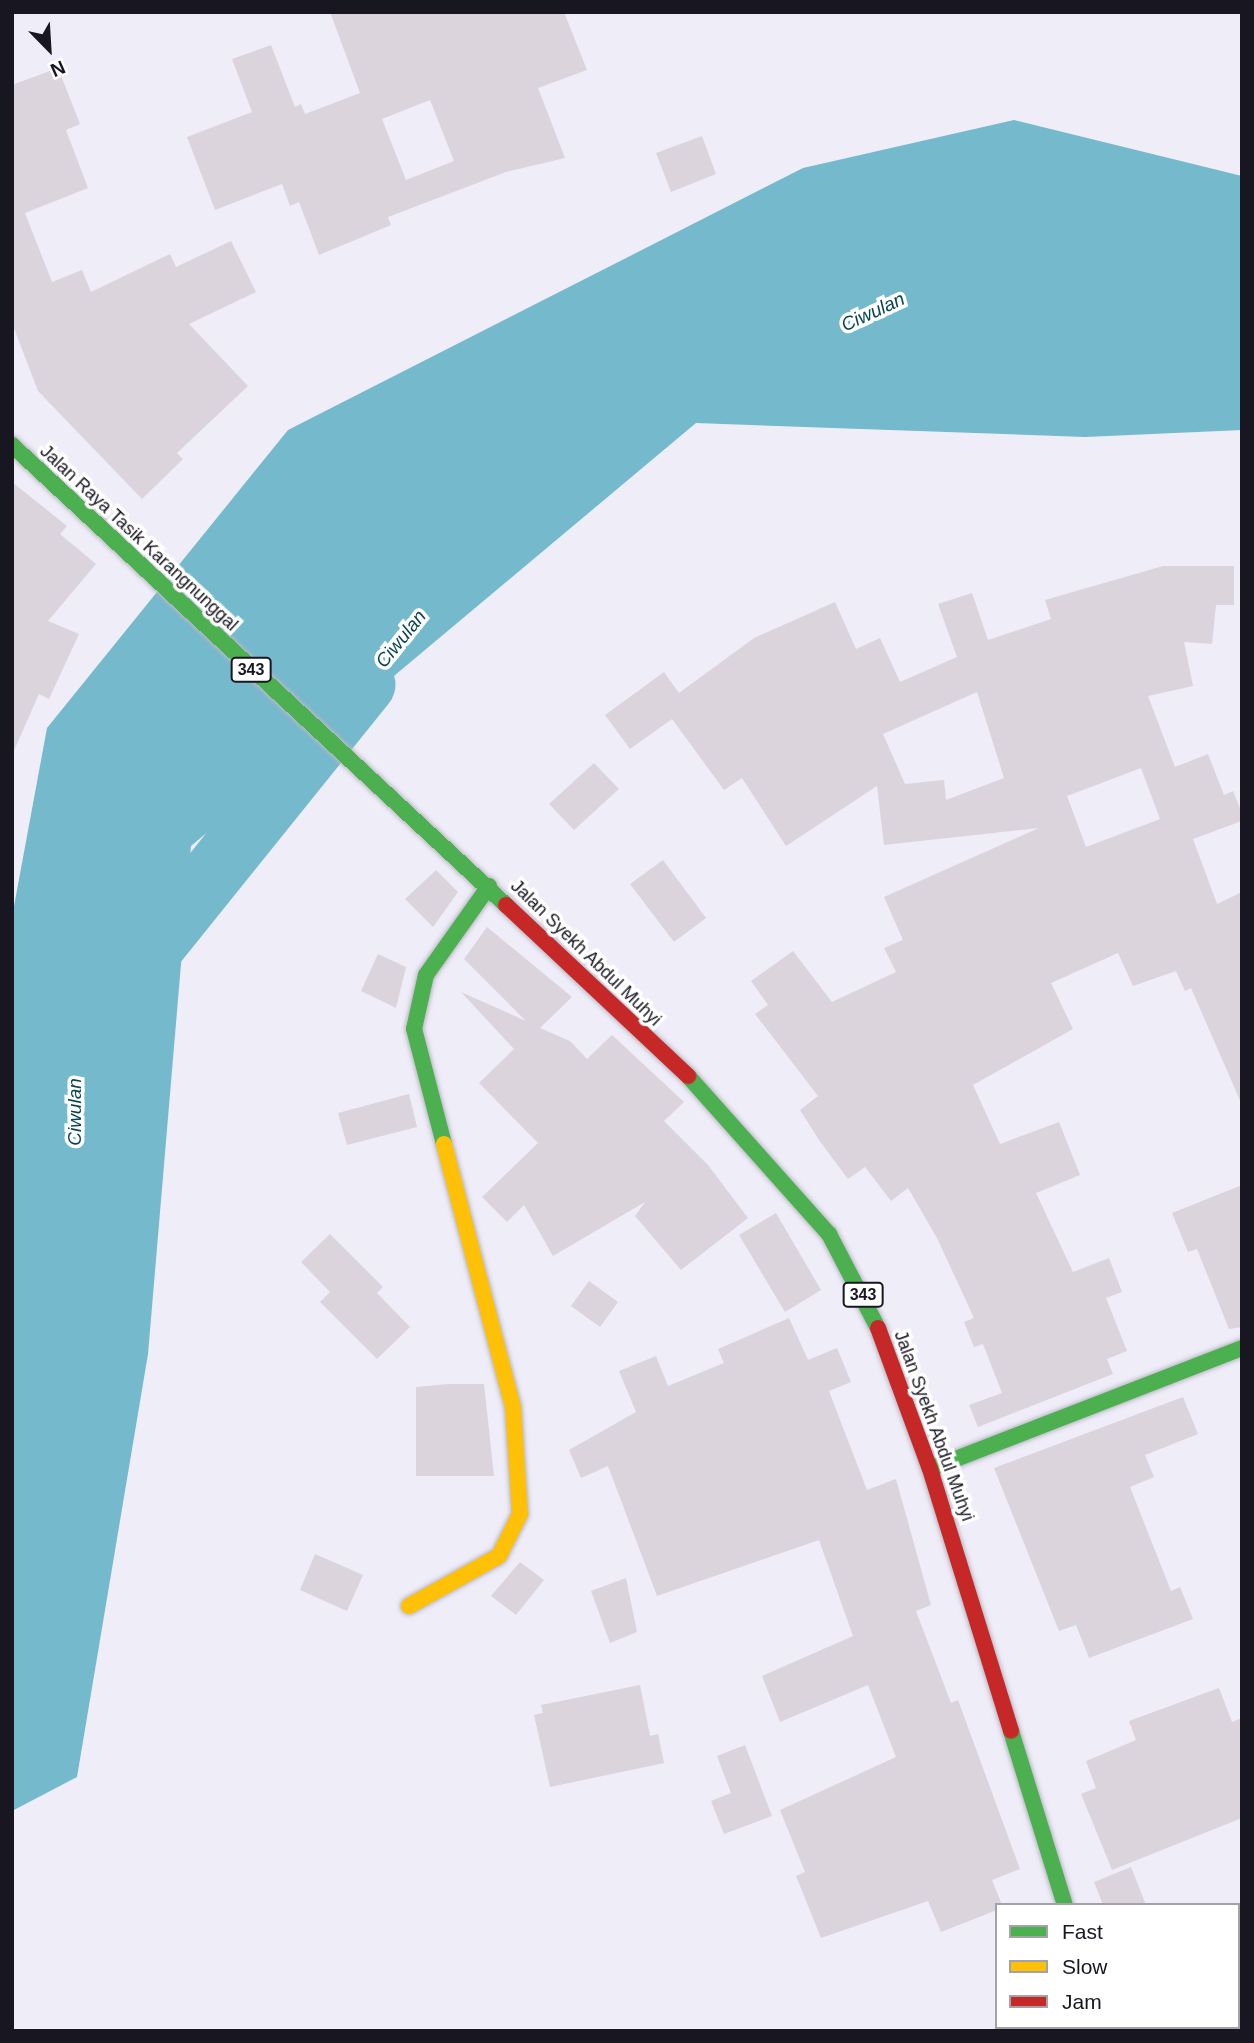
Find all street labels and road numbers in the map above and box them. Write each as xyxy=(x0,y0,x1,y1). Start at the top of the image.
street label: Jalan Raya Tasik Karangnunggal xyxy=(35,440,243,636)
road number: 343 xyxy=(230,657,272,682)
street label: Jalan Syekh Abdul Muhyi xyxy=(506,875,666,1031)
road number: 343 xyxy=(842,1282,884,1308)
street label: Jalan Syekh Abdul Muhyi xyxy=(889,1327,979,1525)

